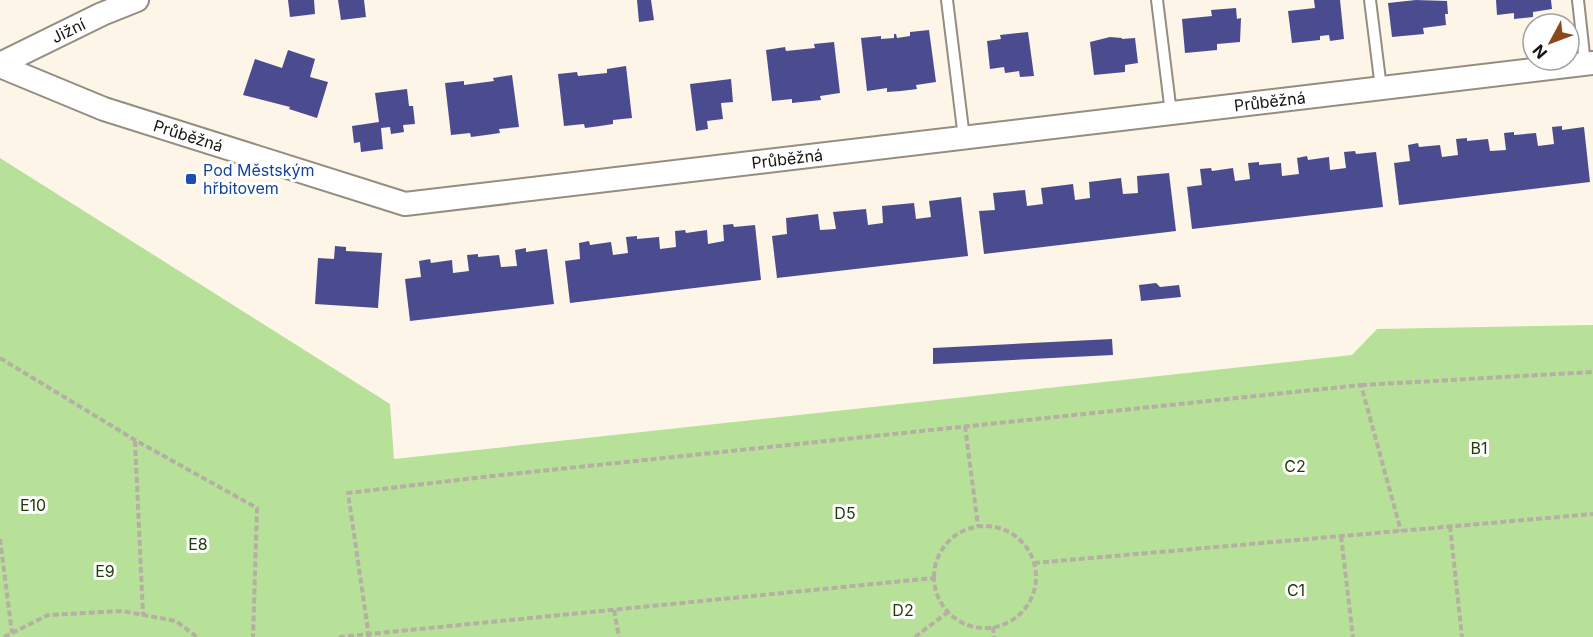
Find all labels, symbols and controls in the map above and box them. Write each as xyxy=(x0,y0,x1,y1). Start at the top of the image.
north arrow xyxy=(1521,12,1581,72)
street label: Jižní xyxy=(48,14,89,47)
text: N xyxy=(1528,41,1551,63)
street label: Průběžná xyxy=(1233,87,1307,116)
street label: Průběžná xyxy=(151,115,226,156)
street label: Průběžná xyxy=(750,144,824,173)
place label: Pod Městským hřbitovem xyxy=(203,160,315,198)
marker: Pod Městským hřbitovem xyxy=(184,172,198,186)
park label: B1 xyxy=(1471,438,1487,458)
park label: C2 xyxy=(1284,456,1306,476)
park label: E10 xyxy=(20,495,46,515)
park label: D5 xyxy=(834,503,856,523)
park label: E8 xyxy=(188,534,208,554)
park label: E9 xyxy=(95,561,115,581)
park label: C1 xyxy=(1287,580,1305,600)
park label: D2 xyxy=(892,600,914,620)

